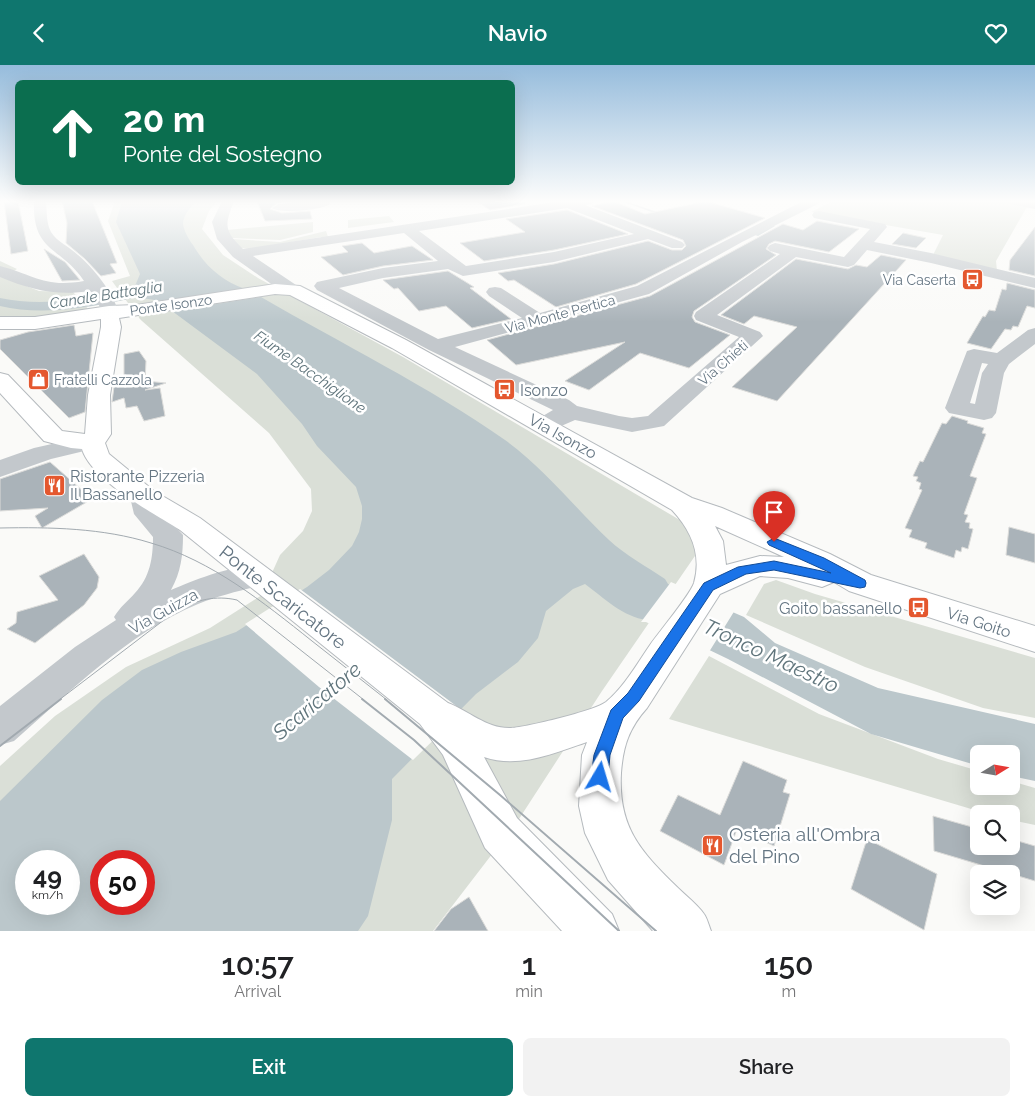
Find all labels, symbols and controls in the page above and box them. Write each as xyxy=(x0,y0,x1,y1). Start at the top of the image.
icon: back xyxy=(25,19,53,47)
icon: heart xyxy=(982,19,1010,47)
text: Navio xyxy=(488,20,547,46)
text: 20 m xyxy=(123,99,205,140)
icon: ahead xyxy=(40,100,105,165)
text: Ponte del Sostegno xyxy=(123,141,322,167)
bus stop icon: Via Caserta xyxy=(960,268,984,292)
place label: Via Caserta xyxy=(883,272,956,288)
water label: Canale Battaglia xyxy=(48,277,164,313)
street label: Ponte Isonzo xyxy=(129,291,213,319)
street label: Via Monte Pertica xyxy=(503,292,617,336)
water label: Fiume Bacchiglione xyxy=(251,327,369,417)
street label: Via Chieti xyxy=(695,337,751,389)
shop icon: Fratelli Cazzola xyxy=(26,368,50,392)
place label: Fratelli Cazzola xyxy=(54,372,152,388)
bus stop icon: Isonzo xyxy=(492,378,516,402)
place label: Isonzo xyxy=(520,381,568,400)
street label: Via Isonzo xyxy=(525,410,600,463)
place label: Ristorante Pizzeria Il Bassanello xyxy=(70,467,205,504)
restaurant icon: Ristorante Pizzeria Il Bassanello xyxy=(42,473,66,497)
pin xyxy=(753,491,795,542)
icon: arrive xyxy=(760,498,788,526)
street label: Ponte Scaricatore xyxy=(215,541,351,653)
street label: Via Guizza xyxy=(125,585,201,638)
bus stop icon: Goito bassanello xyxy=(906,596,930,620)
place label: Goito bassanello xyxy=(779,599,902,618)
street label: Via Goito xyxy=(944,603,1013,642)
water label: Tronco Maestro xyxy=(700,613,843,698)
water label: Scaricatore xyxy=(267,656,366,745)
north arrow xyxy=(970,745,1020,795)
map controls xyxy=(970,745,1020,915)
position arrow xyxy=(573,750,625,802)
button: search xyxy=(970,805,1020,855)
place label: Osteria all'Ombra del Pino xyxy=(729,823,880,867)
restaurant icon: Osteria all'Ombra del Pino xyxy=(701,833,725,857)
speed limit sign: 50 xyxy=(90,850,155,915)
text: 49 xyxy=(33,861,62,891)
button: layers xyxy=(970,865,1020,915)
text: km/h xyxy=(32,888,63,902)
text: 10:57 xyxy=(222,947,294,982)
text: 1 xyxy=(522,947,536,982)
text: 150 xyxy=(764,947,813,982)
text: Arrival xyxy=(234,982,281,1001)
text: min xyxy=(515,982,543,1001)
text: m xyxy=(782,982,796,1001)
button: Exit xyxy=(25,1038,513,1096)
button: Share xyxy=(523,1038,1010,1096)

